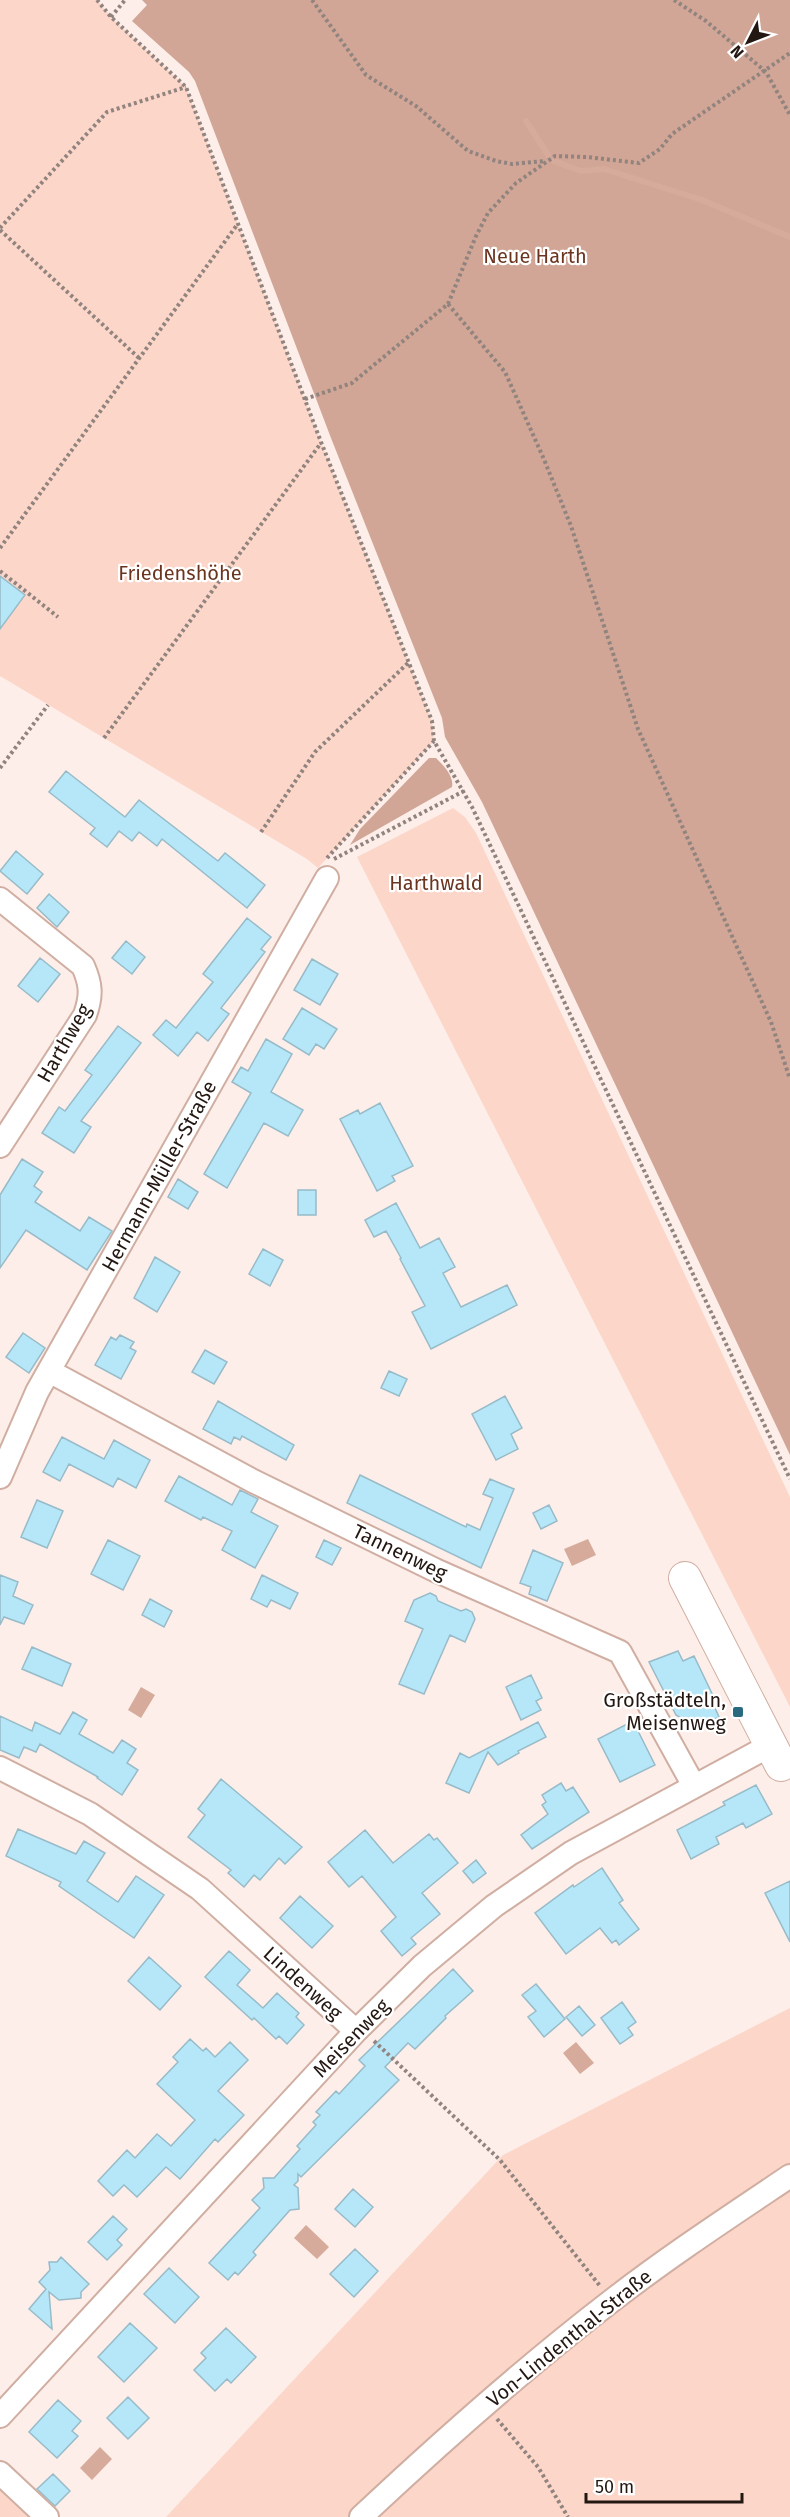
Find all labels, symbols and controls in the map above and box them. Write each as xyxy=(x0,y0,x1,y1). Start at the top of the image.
north arrow xyxy=(718,12,778,72)
text: N xyxy=(727,41,748,62)
park label: Neue Harth xyxy=(483,244,587,268)
park label: Friedenshöhe xyxy=(118,561,242,585)
park label: Harthwald xyxy=(389,871,483,895)
street label: Harthweg xyxy=(32,999,96,1087)
street label: Hermann-Müller-Straße xyxy=(96,1076,222,1276)
street label: Tannenweg xyxy=(349,1519,452,1585)
place label: Großstädteln, Meisenweg xyxy=(603,1688,727,1735)
marker: Großstädteln, Meisenweg xyxy=(731,1705,745,1719)
street label: Lindenweg xyxy=(259,1941,348,2025)
street label: Meisenweg xyxy=(308,1993,395,2082)
street label: Von-Lindenthal-Straße xyxy=(482,2264,656,2412)
scale bar xyxy=(586,2466,742,2504)
text: 50 m xyxy=(595,2476,634,2498)

